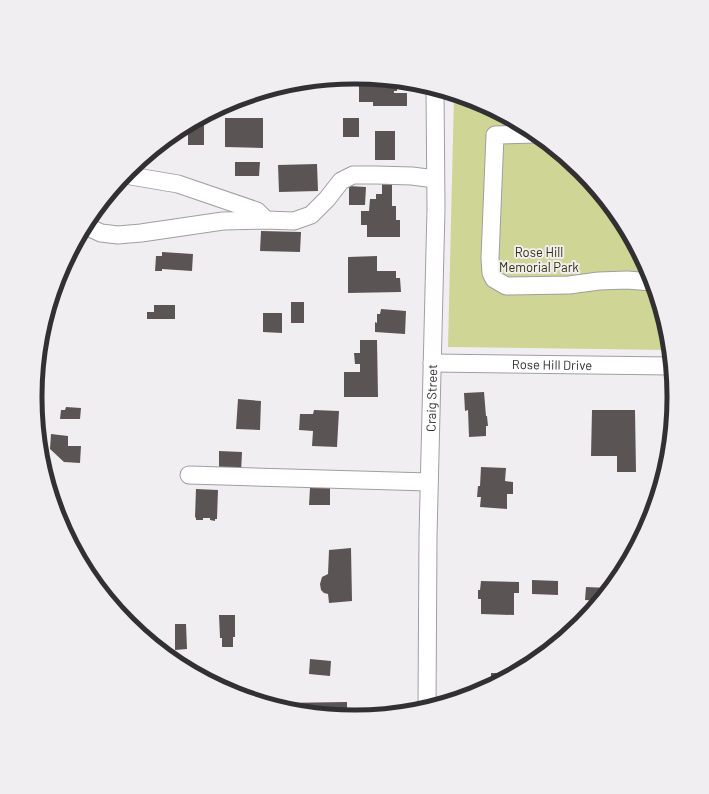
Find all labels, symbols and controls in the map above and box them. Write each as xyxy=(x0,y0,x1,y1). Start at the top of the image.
park label: Rose Hill Memorial Park xyxy=(499,244,579,275)
street label: Rose Hill Drive xyxy=(512,356,592,373)
street label: Craig Street xyxy=(423,364,440,432)

